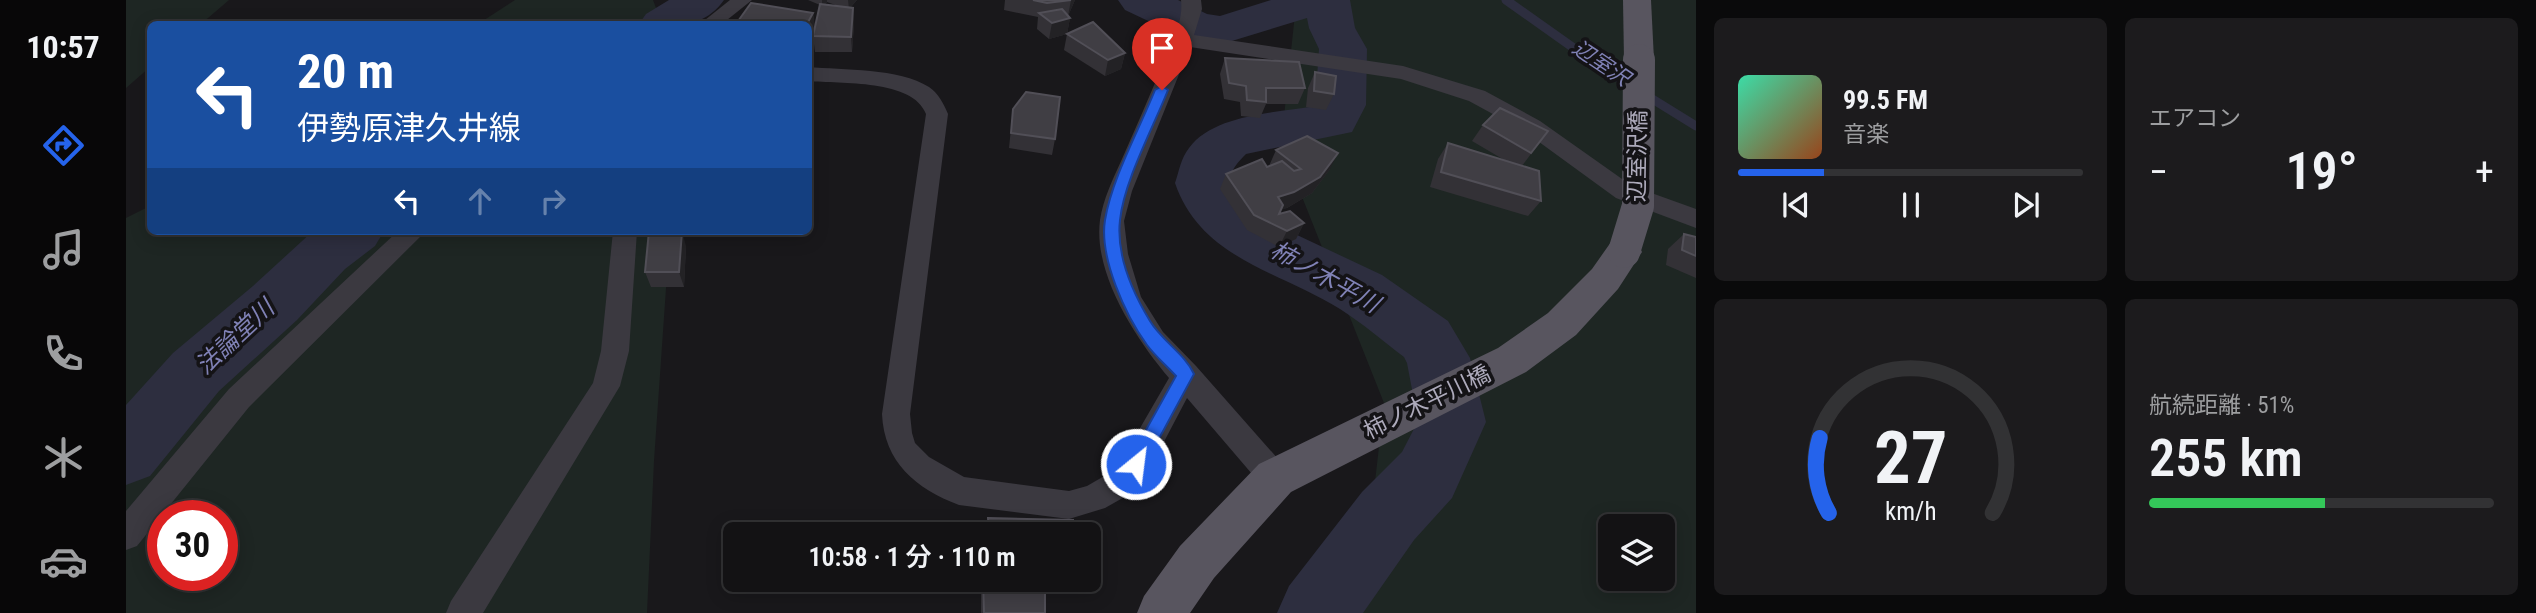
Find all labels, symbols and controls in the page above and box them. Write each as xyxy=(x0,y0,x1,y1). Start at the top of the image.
pin xyxy=(1132,18,1192,90)
text: 10:57 xyxy=(26,28,100,66)
icon: arrive xyxy=(1143,29,1181,67)
water label: 辺室沢 xyxy=(1568,35,1636,92)
text: 20 m xyxy=(297,43,394,100)
icon: left xyxy=(182,49,273,140)
text: 99.5 FM xyxy=(1843,85,1928,115)
text: エアコン xyxy=(2149,105,2241,132)
text: 伊勢原津久井線 xyxy=(297,109,521,147)
street label: 辺室沢橋 xyxy=(1623,110,1652,202)
icon: directions xyxy=(39,121,88,170)
text: 音楽 xyxy=(1843,121,1889,148)
text: 19° xyxy=(2285,141,2358,202)
text: − xyxy=(2149,150,2168,194)
text: + xyxy=(2475,150,2494,194)
icon: left xyxy=(388,182,426,220)
icon: ahead xyxy=(461,182,499,220)
icon: right xyxy=(534,182,572,220)
icon: previous xyxy=(1777,186,1815,224)
icon: pause xyxy=(1892,186,1930,224)
icon: next xyxy=(2007,186,2045,224)
icon: music xyxy=(39,225,88,274)
water label: 柿ノ木平川 xyxy=(1266,236,1387,320)
water label: 法論堂川 xyxy=(190,292,282,380)
icon: phone xyxy=(39,329,88,378)
street label: 柿ノ木平川橋 xyxy=(1359,360,1495,445)
text: 航続距離 · 51% xyxy=(2149,392,2294,419)
text: 27 xyxy=(1874,415,1947,501)
position arrow xyxy=(1099,427,1173,501)
text: 255 km xyxy=(2149,428,2303,489)
icon: climate xyxy=(39,433,88,482)
text: km/h xyxy=(1885,497,1936,526)
speed limit sign: 30 xyxy=(147,500,238,591)
map controls xyxy=(1598,514,1675,591)
button: layers xyxy=(1598,514,1675,591)
icon: car xyxy=(39,537,88,586)
text: 10:58 · 1 分 · 110 m xyxy=(808,542,1016,572)

